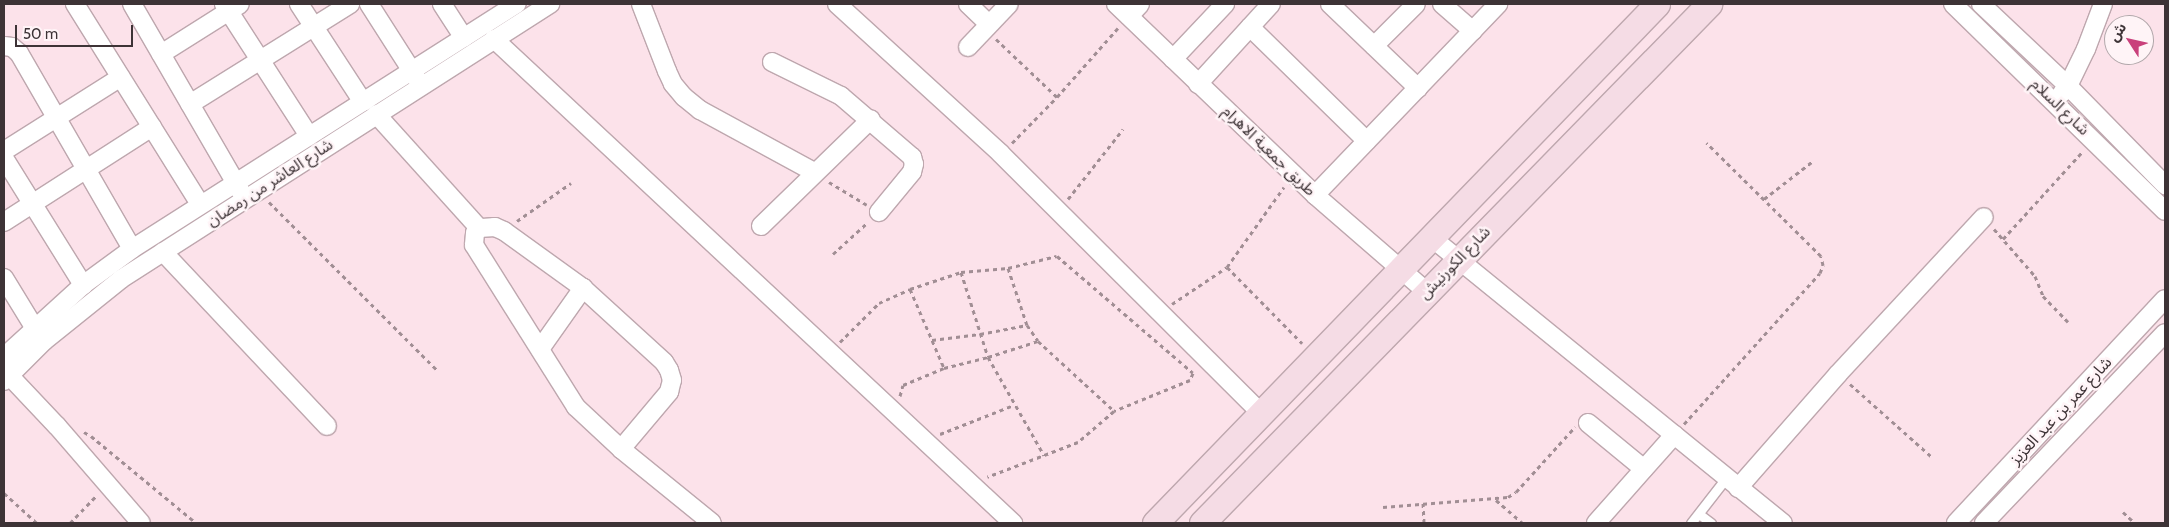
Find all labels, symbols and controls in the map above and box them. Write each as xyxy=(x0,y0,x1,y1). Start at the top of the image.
scale bar xyxy=(18,15,135,47)
north arrow xyxy=(2104,15,2154,65)
text: ش xyxy=(2105,19,2130,45)
text: 50 m xyxy=(23,25,58,43)
street label: شارع السلام xyxy=(2027,75,2093,139)
street label: طريق جمعية الاهرام xyxy=(1218,102,1320,200)
street label: شارع العاشر من رمضان xyxy=(203,135,337,231)
street label: شارع الكورنيش xyxy=(1415,222,1495,304)
street label: شارع عمر بن عبد العزيز xyxy=(2006,353,2116,469)

